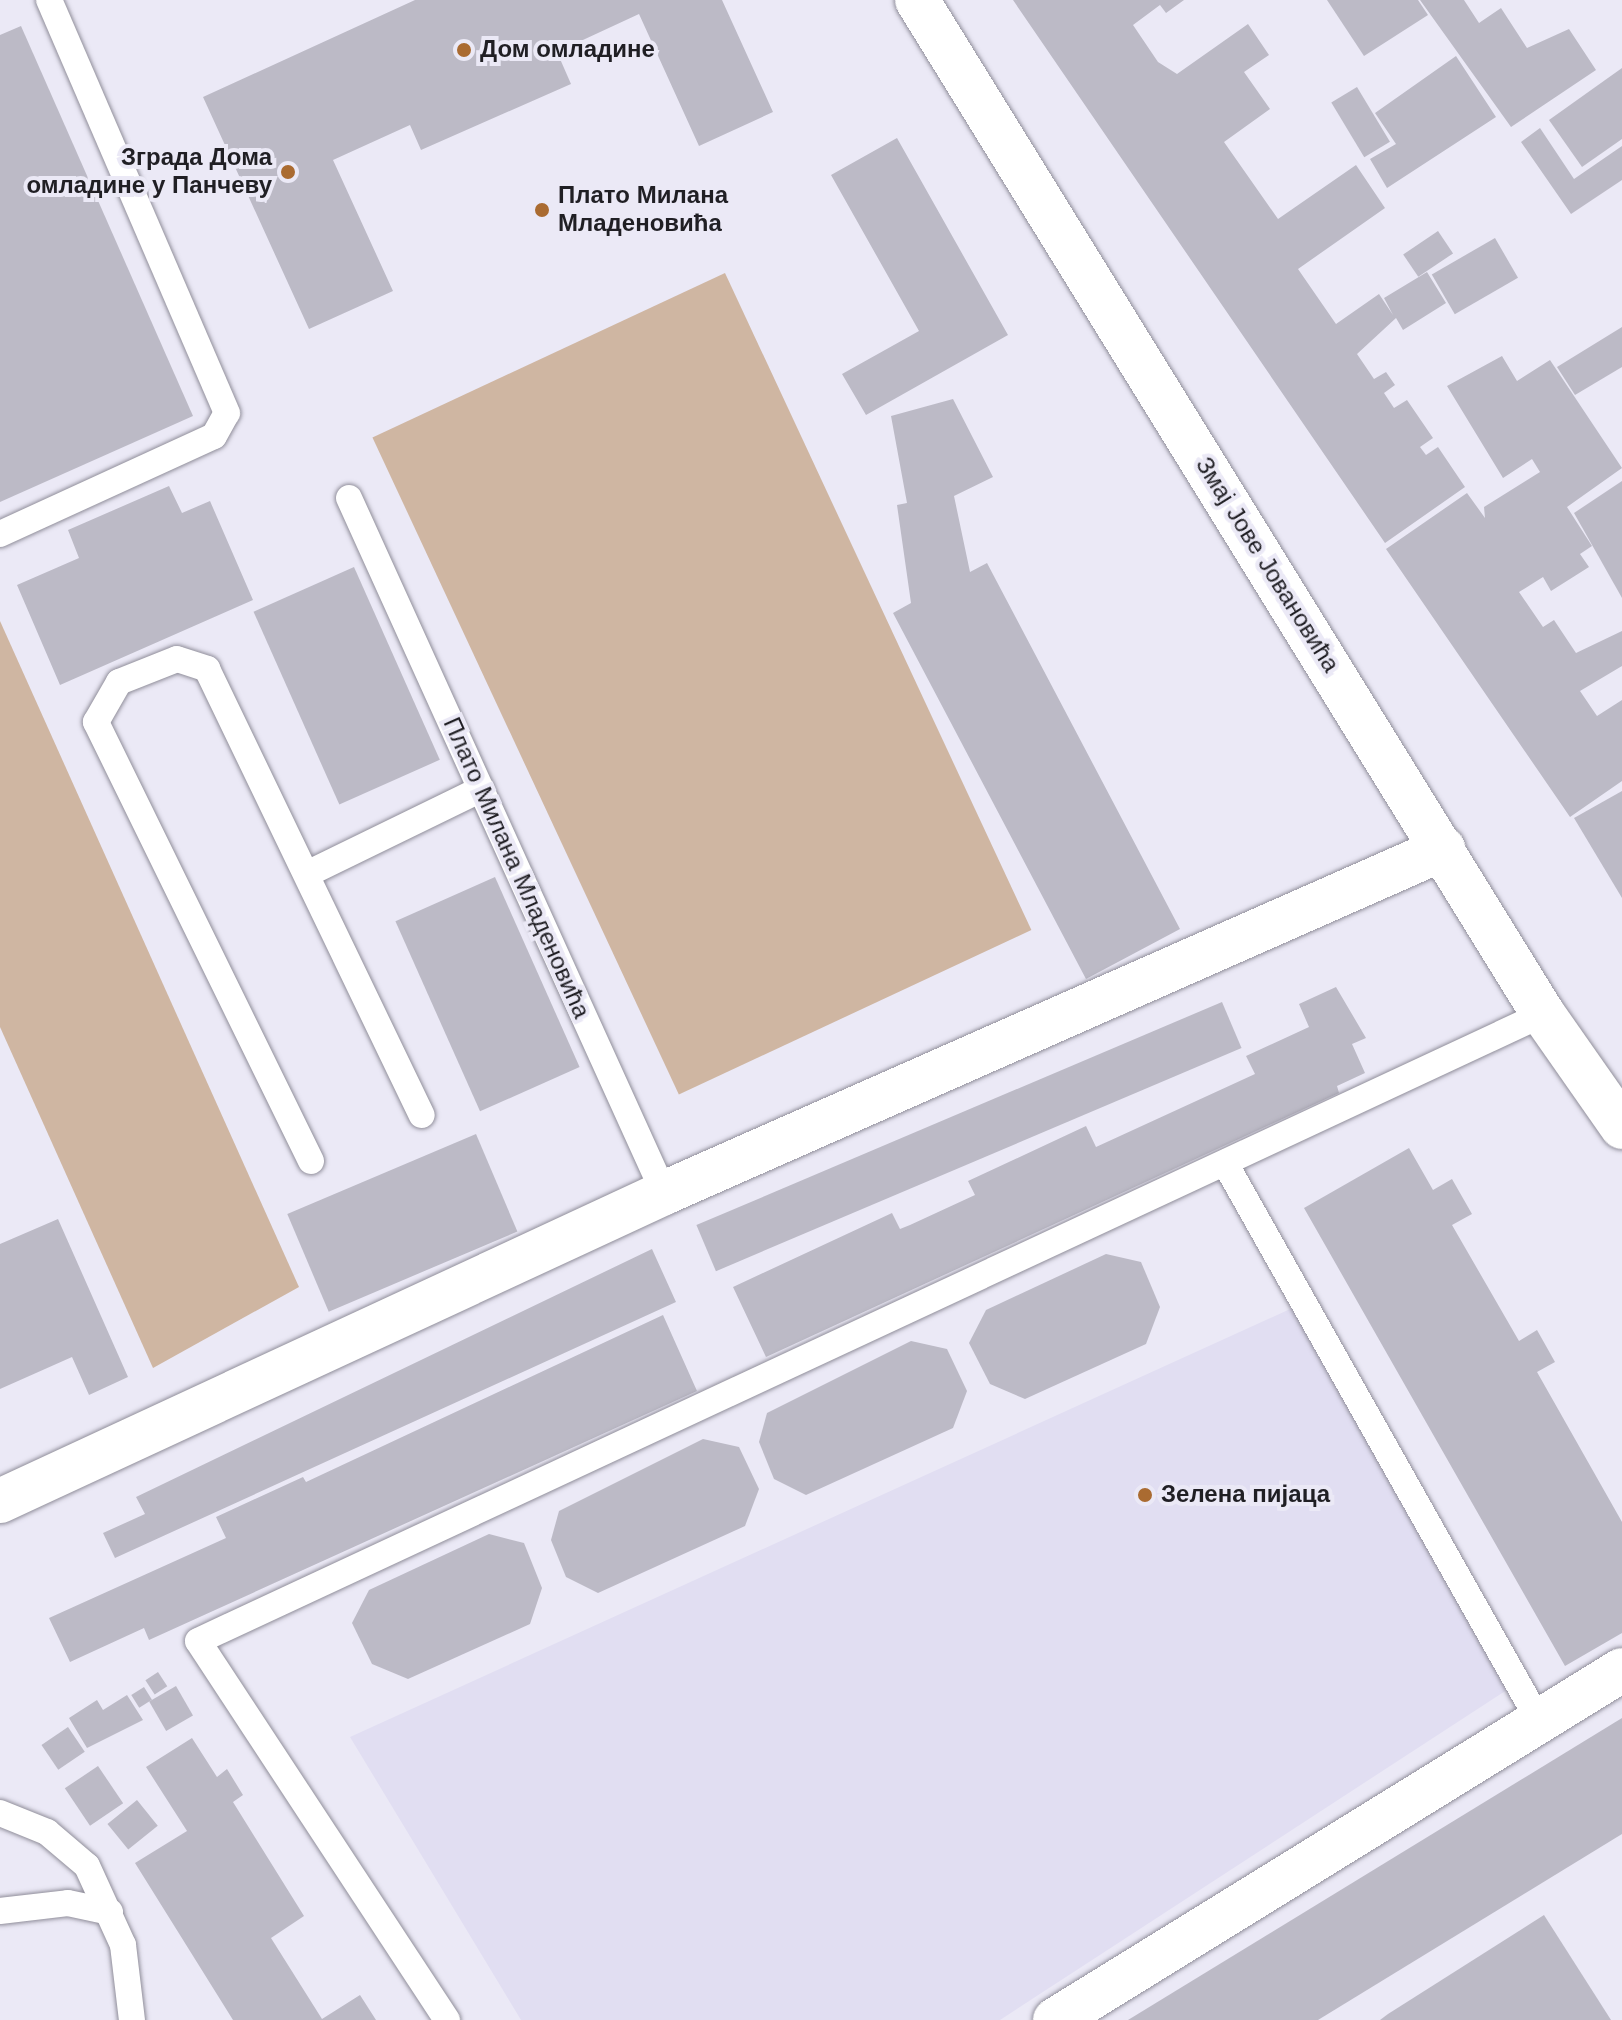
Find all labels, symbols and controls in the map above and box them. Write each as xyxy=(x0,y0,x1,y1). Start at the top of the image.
place label: Дом омладине xyxy=(480,36,655,64)
marker: Дом омладине xyxy=(455,41,473,59)
place label: Зграда Дома омладине у Панчеву xyxy=(27,144,272,200)
marker: Зграда Дома омладине у Панчеву xyxy=(279,163,297,181)
place label: Плато Милана Младеновића xyxy=(558,182,728,238)
marker: Плато Милана Младеновића xyxy=(533,201,551,219)
street label: Змај Јове Јовановића xyxy=(1189,452,1345,678)
street label: Плато Милана Младеновића xyxy=(437,713,595,1023)
place label: Зелена пијаца xyxy=(1161,1481,1330,1509)
marker: Зелена пијаца xyxy=(1136,1486,1154,1504)

